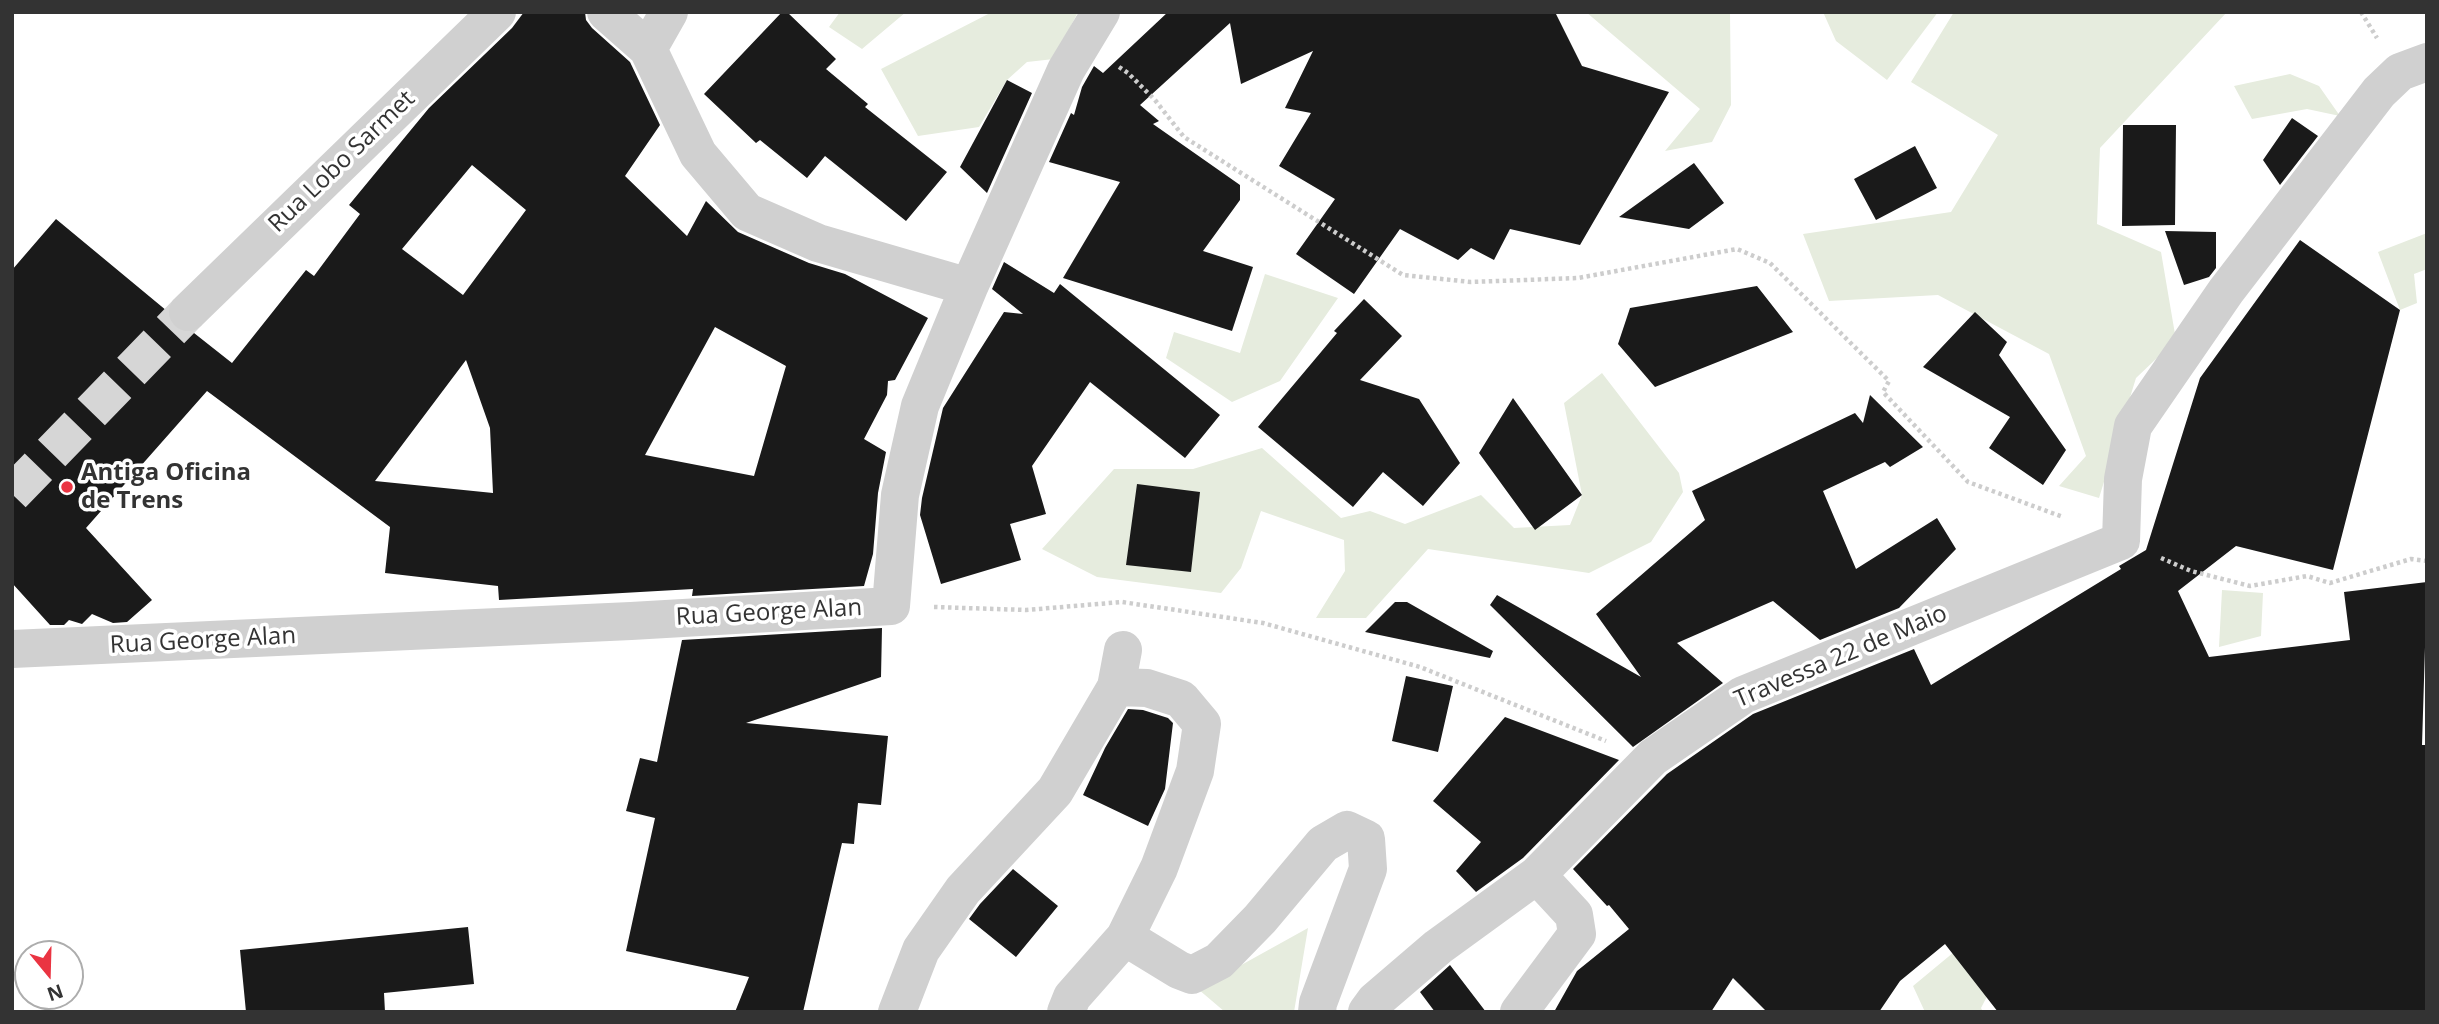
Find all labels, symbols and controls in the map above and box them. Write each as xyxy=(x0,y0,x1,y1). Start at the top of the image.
street label: Rua Lobo Sarmet xyxy=(263,85,421,239)
place label: Antiga Oficina de Trens xyxy=(81,459,251,515)
marker: Antiga Oficina de Trens xyxy=(59,479,75,495)
street label: Rua George Alan xyxy=(675,594,863,632)
street label: Travessa 22 de Maio xyxy=(1731,599,1951,715)
street label: Rua George Alan xyxy=(109,622,297,660)
north arrow xyxy=(14,940,84,1010)
text: N xyxy=(44,978,67,1008)

